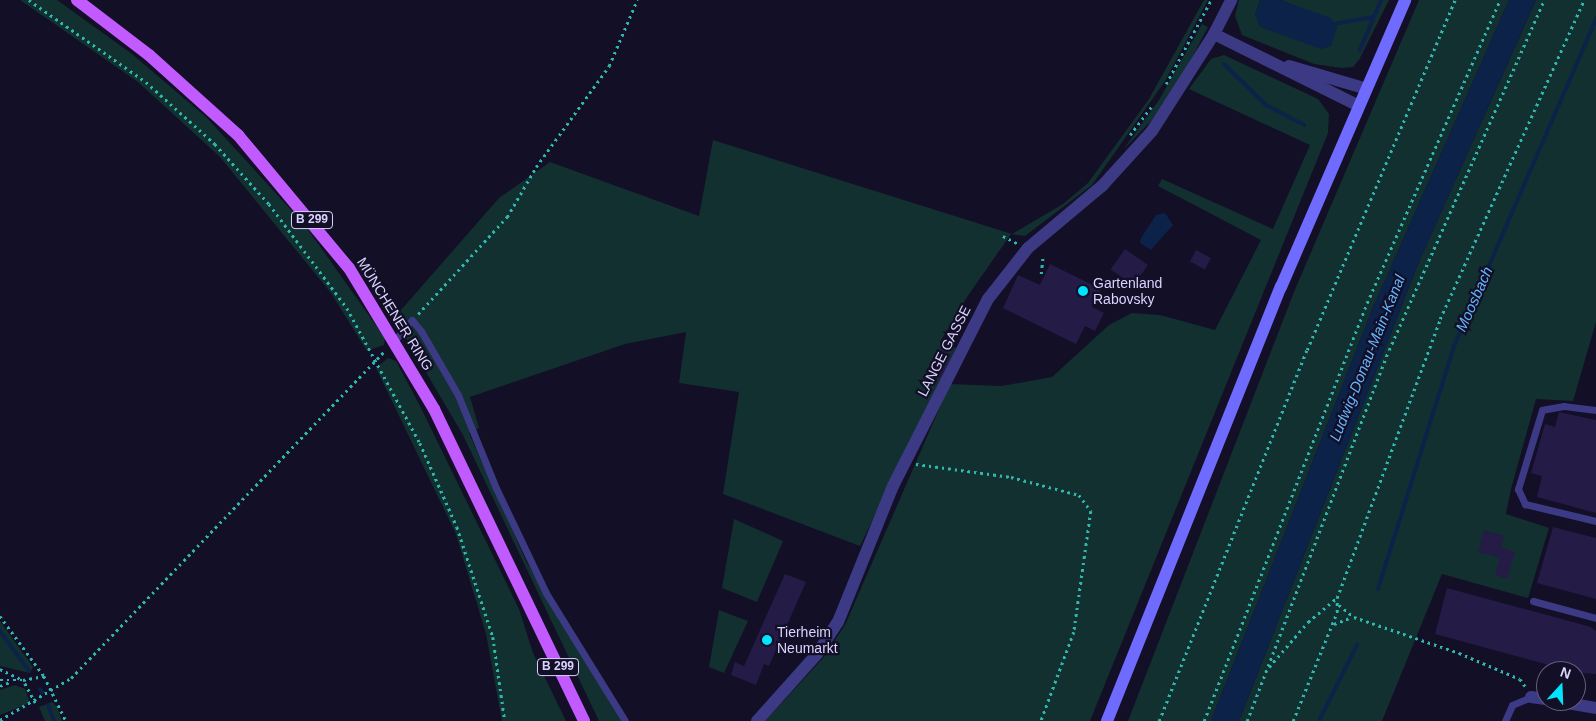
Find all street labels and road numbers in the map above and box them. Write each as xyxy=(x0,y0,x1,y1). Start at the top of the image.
road number: B 299 xyxy=(291,210,333,230)
street label: MÜNCHENER RING xyxy=(353,254,437,374)
street label: LANGE GASSE xyxy=(914,303,974,399)
road number: B 299 xyxy=(537,658,579,676)

